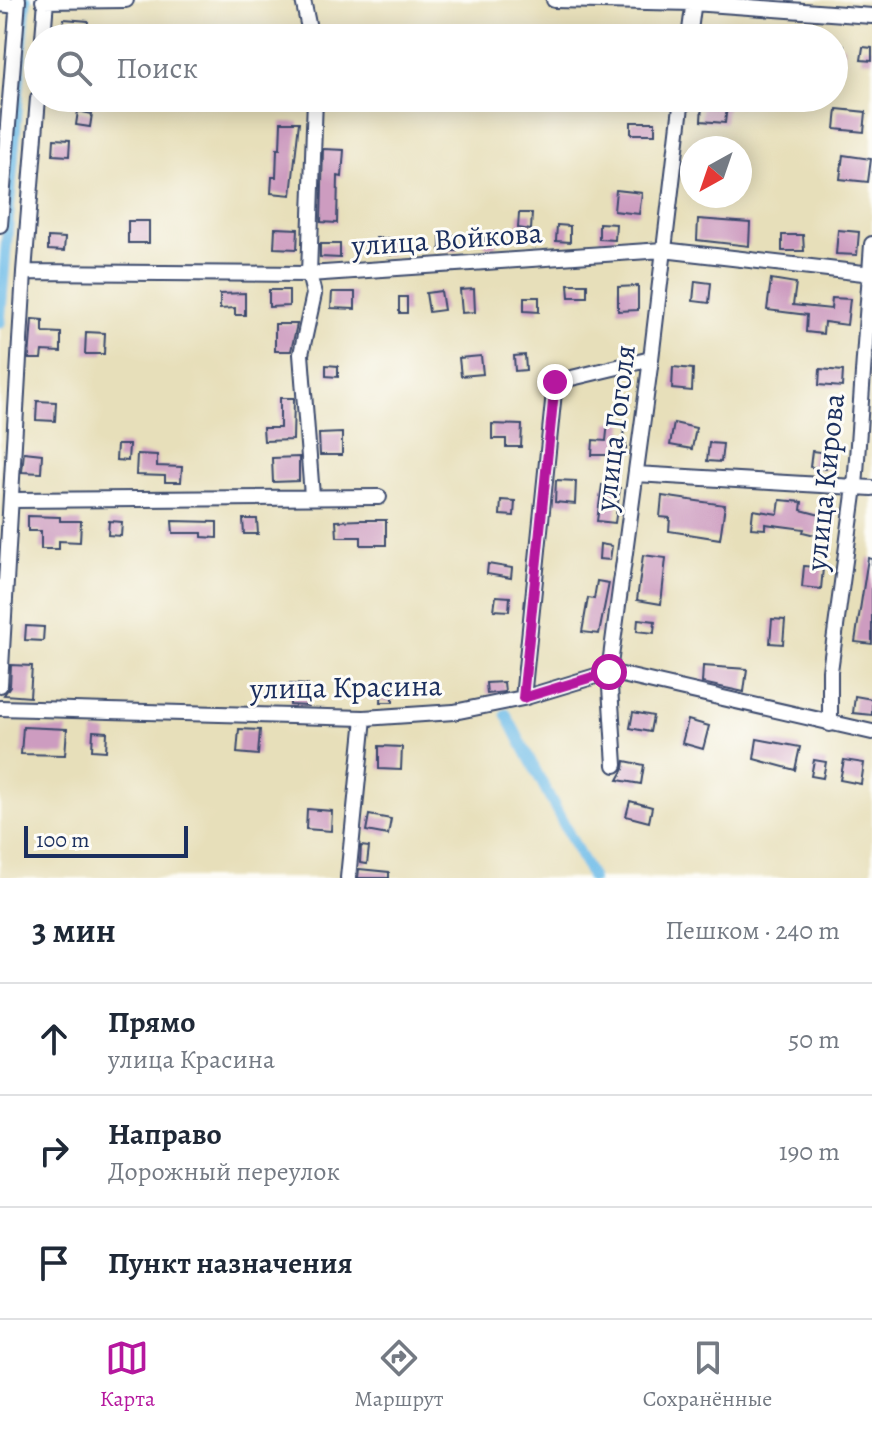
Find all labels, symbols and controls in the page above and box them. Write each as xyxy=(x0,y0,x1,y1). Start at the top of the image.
search box xyxy=(24,24,848,112)
icon: search xyxy=(52,46,96,90)
text: Поиск xyxy=(116,48,198,88)
north arrow xyxy=(680,136,752,208)
street label: улица Войкова xyxy=(349,212,544,266)
street label: улица Гоголя xyxy=(585,342,645,515)
route end xyxy=(537,364,573,400)
street label: улица Кирова xyxy=(796,391,854,574)
route start xyxy=(591,654,627,690)
street label: улица Красина xyxy=(248,665,443,709)
scale bar xyxy=(24,822,188,858)
text: 100 m xyxy=(36,825,90,855)
text: 3 мин xyxy=(32,907,116,954)
text: Пешком · 240 m xyxy=(665,913,840,948)
text: Прямо xyxy=(108,1002,195,1042)
icon: ahead xyxy=(32,1017,76,1061)
text: 50 m xyxy=(788,1022,840,1057)
text: улица Красина xyxy=(108,1042,275,1077)
text: Направо xyxy=(108,1114,222,1154)
icon: right xyxy=(32,1129,76,1173)
text: 190 m xyxy=(779,1134,840,1169)
text: Дорожный переулок xyxy=(108,1154,340,1189)
icon: arrive xyxy=(32,1241,76,1285)
text: Пункт назначения xyxy=(108,1243,353,1283)
tab: Карта xyxy=(100,1336,155,1414)
tab: Маршрут xyxy=(354,1336,443,1414)
tab: Сохранённые xyxy=(643,1336,772,1414)

